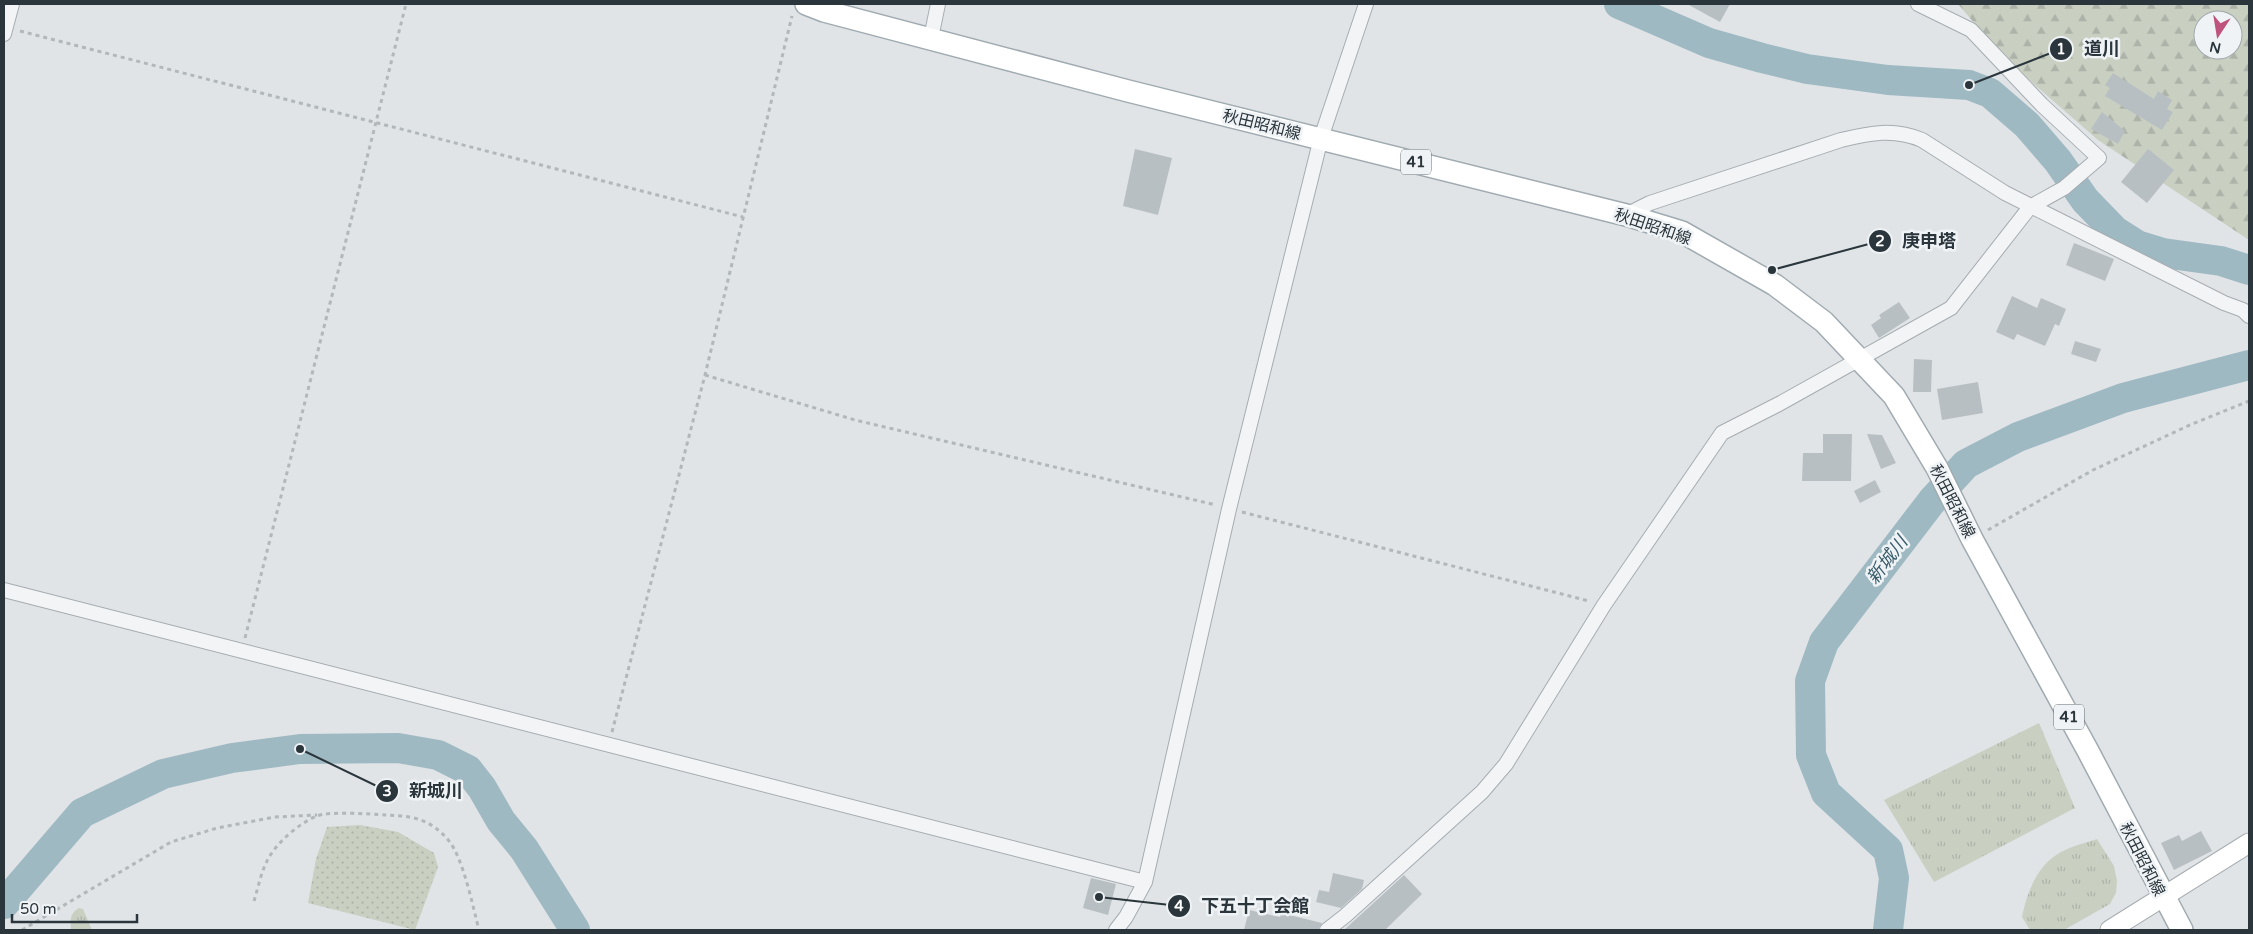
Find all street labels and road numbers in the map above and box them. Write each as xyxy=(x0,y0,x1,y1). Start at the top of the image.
street label: 秋田昭和線 xyxy=(1221,106,1303,144)
road number: 41 xyxy=(1401,150,1431,174)
street label: 秋田昭和線 xyxy=(1612,204,1694,249)
street label: 秋田昭和線 xyxy=(1925,461,1979,542)
road number: 41 xyxy=(2054,704,2084,730)
street label: 秋田昭和線 xyxy=(2115,819,2169,900)

